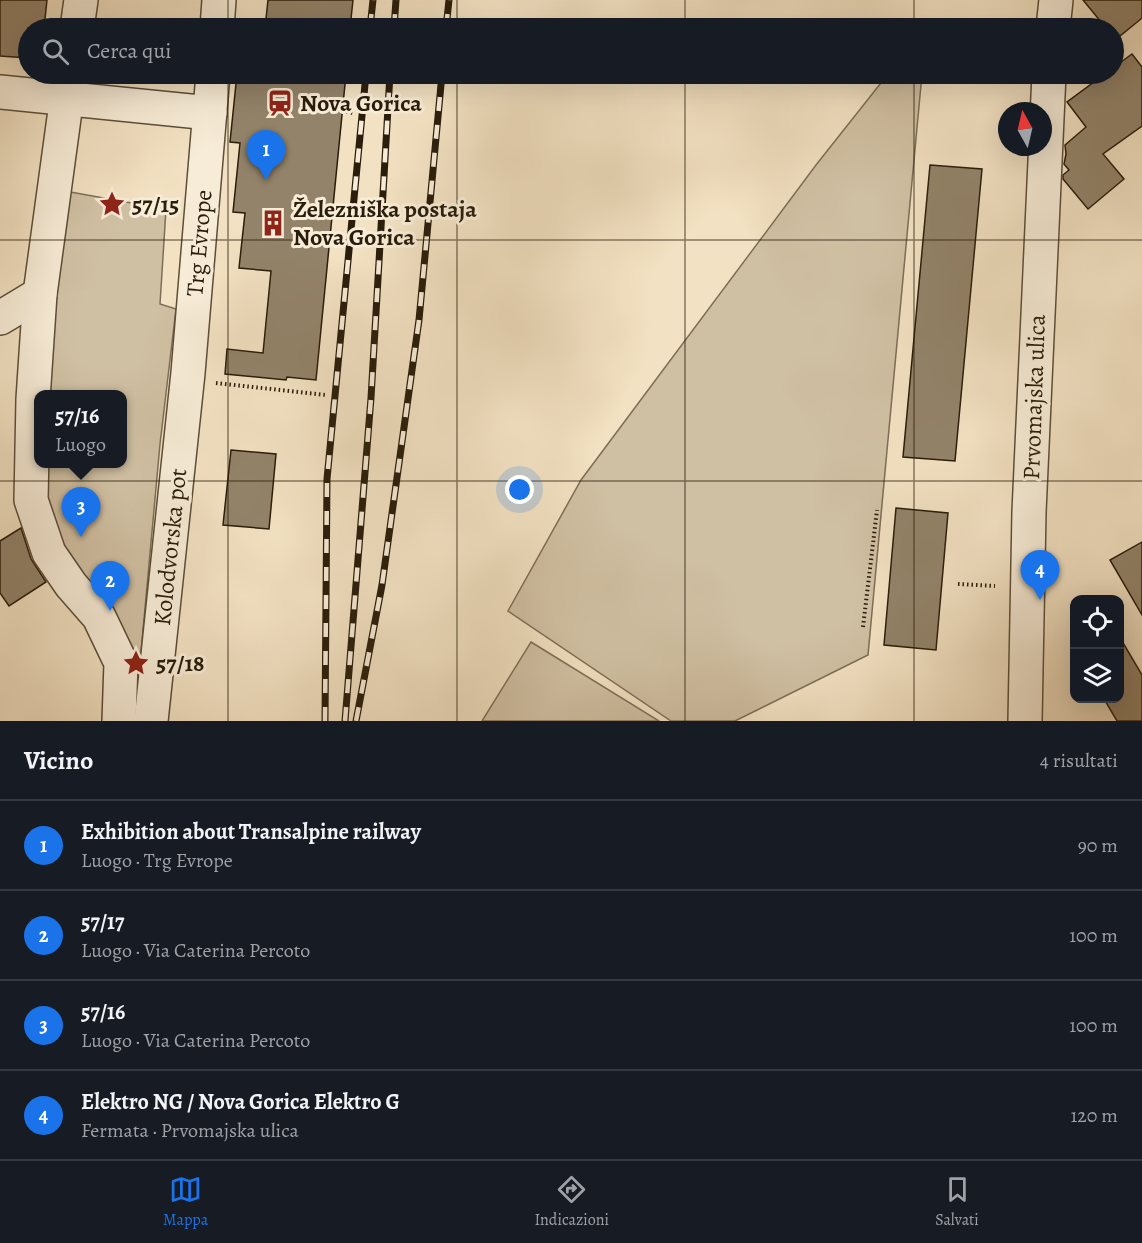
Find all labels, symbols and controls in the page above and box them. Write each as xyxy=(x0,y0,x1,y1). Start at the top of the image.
search box xyxy=(18,18,1124,84)
icon: search xyxy=(39,35,72,68)
text: Cerca qui xyxy=(87,36,172,66)
place label: Nova Gorica xyxy=(300,87,422,119)
station icon: Nova Gorica xyxy=(265,88,295,118)
north arrow xyxy=(998,102,1052,156)
pin: 1 xyxy=(246,130,286,180)
place label: 57/15 xyxy=(132,188,179,220)
street label: Trg Evrope xyxy=(178,188,220,298)
place icon: 57/15 xyxy=(97,189,127,219)
place label: Železniška postaja Nova Gorica xyxy=(293,193,477,253)
building icon: Železniška postaja Nova Gorica xyxy=(258,208,288,238)
street label: Prvomajska ulica xyxy=(1015,313,1053,480)
popup xyxy=(34,390,127,468)
text: 57/16 xyxy=(55,401,99,431)
text: Luogo xyxy=(55,431,106,458)
street label: Kolodvorska pot xyxy=(146,467,194,627)
your location xyxy=(505,475,534,504)
pin: 3 xyxy=(62,488,100,537)
pin: 4 xyxy=(1020,550,1060,600)
pin: 2 xyxy=(90,562,130,611)
map controls xyxy=(1070,595,1124,703)
button: locate xyxy=(1070,595,1124,649)
place label: 57/18 xyxy=(156,647,205,679)
place icon: 57/18 xyxy=(121,648,151,678)
button: layers xyxy=(1070,649,1124,703)
text: Vicino xyxy=(24,743,93,778)
text: 4 risultati xyxy=(1040,747,1118,774)
text: Exhibition about Transalpine railway xyxy=(81,817,421,847)
text: 1 xyxy=(40,832,47,859)
text: 90 m xyxy=(1078,832,1118,859)
text: Luogo · Trg Evrope xyxy=(81,847,233,874)
text: 57/17 xyxy=(81,907,124,937)
text: 2 xyxy=(39,922,48,949)
text: 100 m xyxy=(1069,922,1118,949)
text: Luogo · Via Caterina Percoto xyxy=(81,937,310,964)
text: 57/16 xyxy=(81,997,125,1027)
text: 3 xyxy=(39,1012,48,1039)
text: 100 m xyxy=(1069,1012,1118,1039)
text: Luogo · Via Caterina Percoto xyxy=(81,1027,310,1054)
text: Elektro NG / Nova Gorica Elektro G xyxy=(81,1087,400,1117)
text: 4 xyxy=(39,1102,48,1129)
text: 120 m xyxy=(1070,1102,1118,1129)
text: Fermata · Prvomajska ulica xyxy=(81,1117,299,1144)
tab: Mappa xyxy=(163,1173,208,1231)
tab: Indicazioni xyxy=(534,1173,609,1231)
tab: Salvati xyxy=(935,1173,979,1231)

